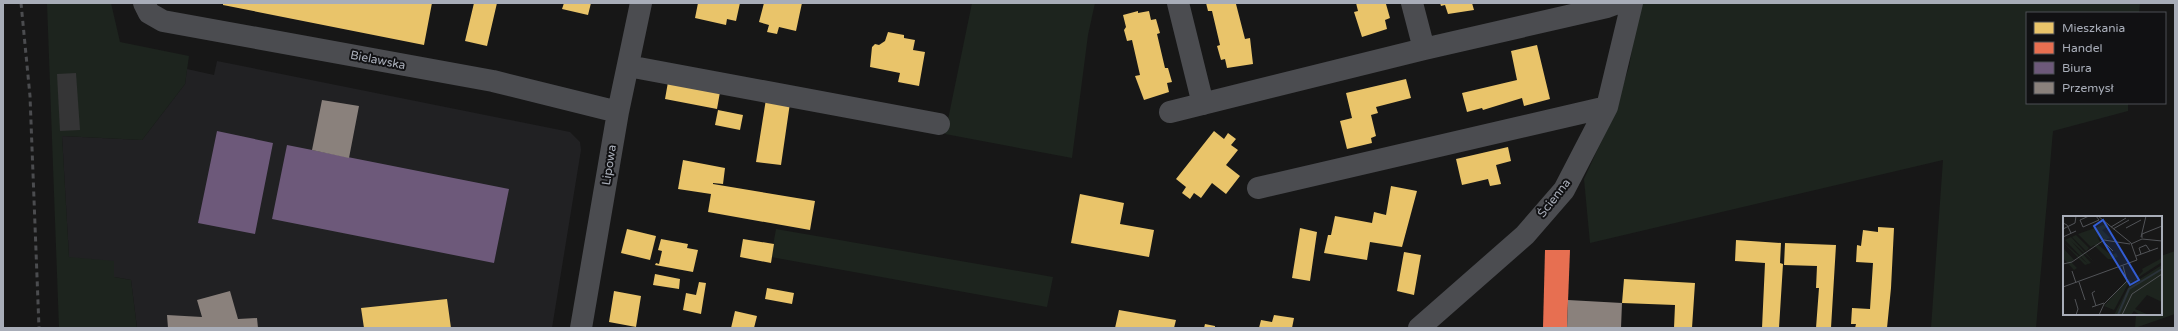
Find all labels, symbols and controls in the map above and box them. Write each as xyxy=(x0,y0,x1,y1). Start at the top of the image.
legend xyxy=(2026,12,2166,104)
text: Mieszkania xyxy=(2062,21,2125,35)
text: Handel xyxy=(2062,41,2102,55)
street label: Bielawska xyxy=(349,48,407,72)
text: Biura xyxy=(2062,61,2092,75)
text: Przemysł xyxy=(2062,81,2114,95)
street label: Lipowa xyxy=(599,144,619,186)
street label: Ścienna xyxy=(1535,176,1573,220)
inset map xyxy=(2063,216,2162,315)

